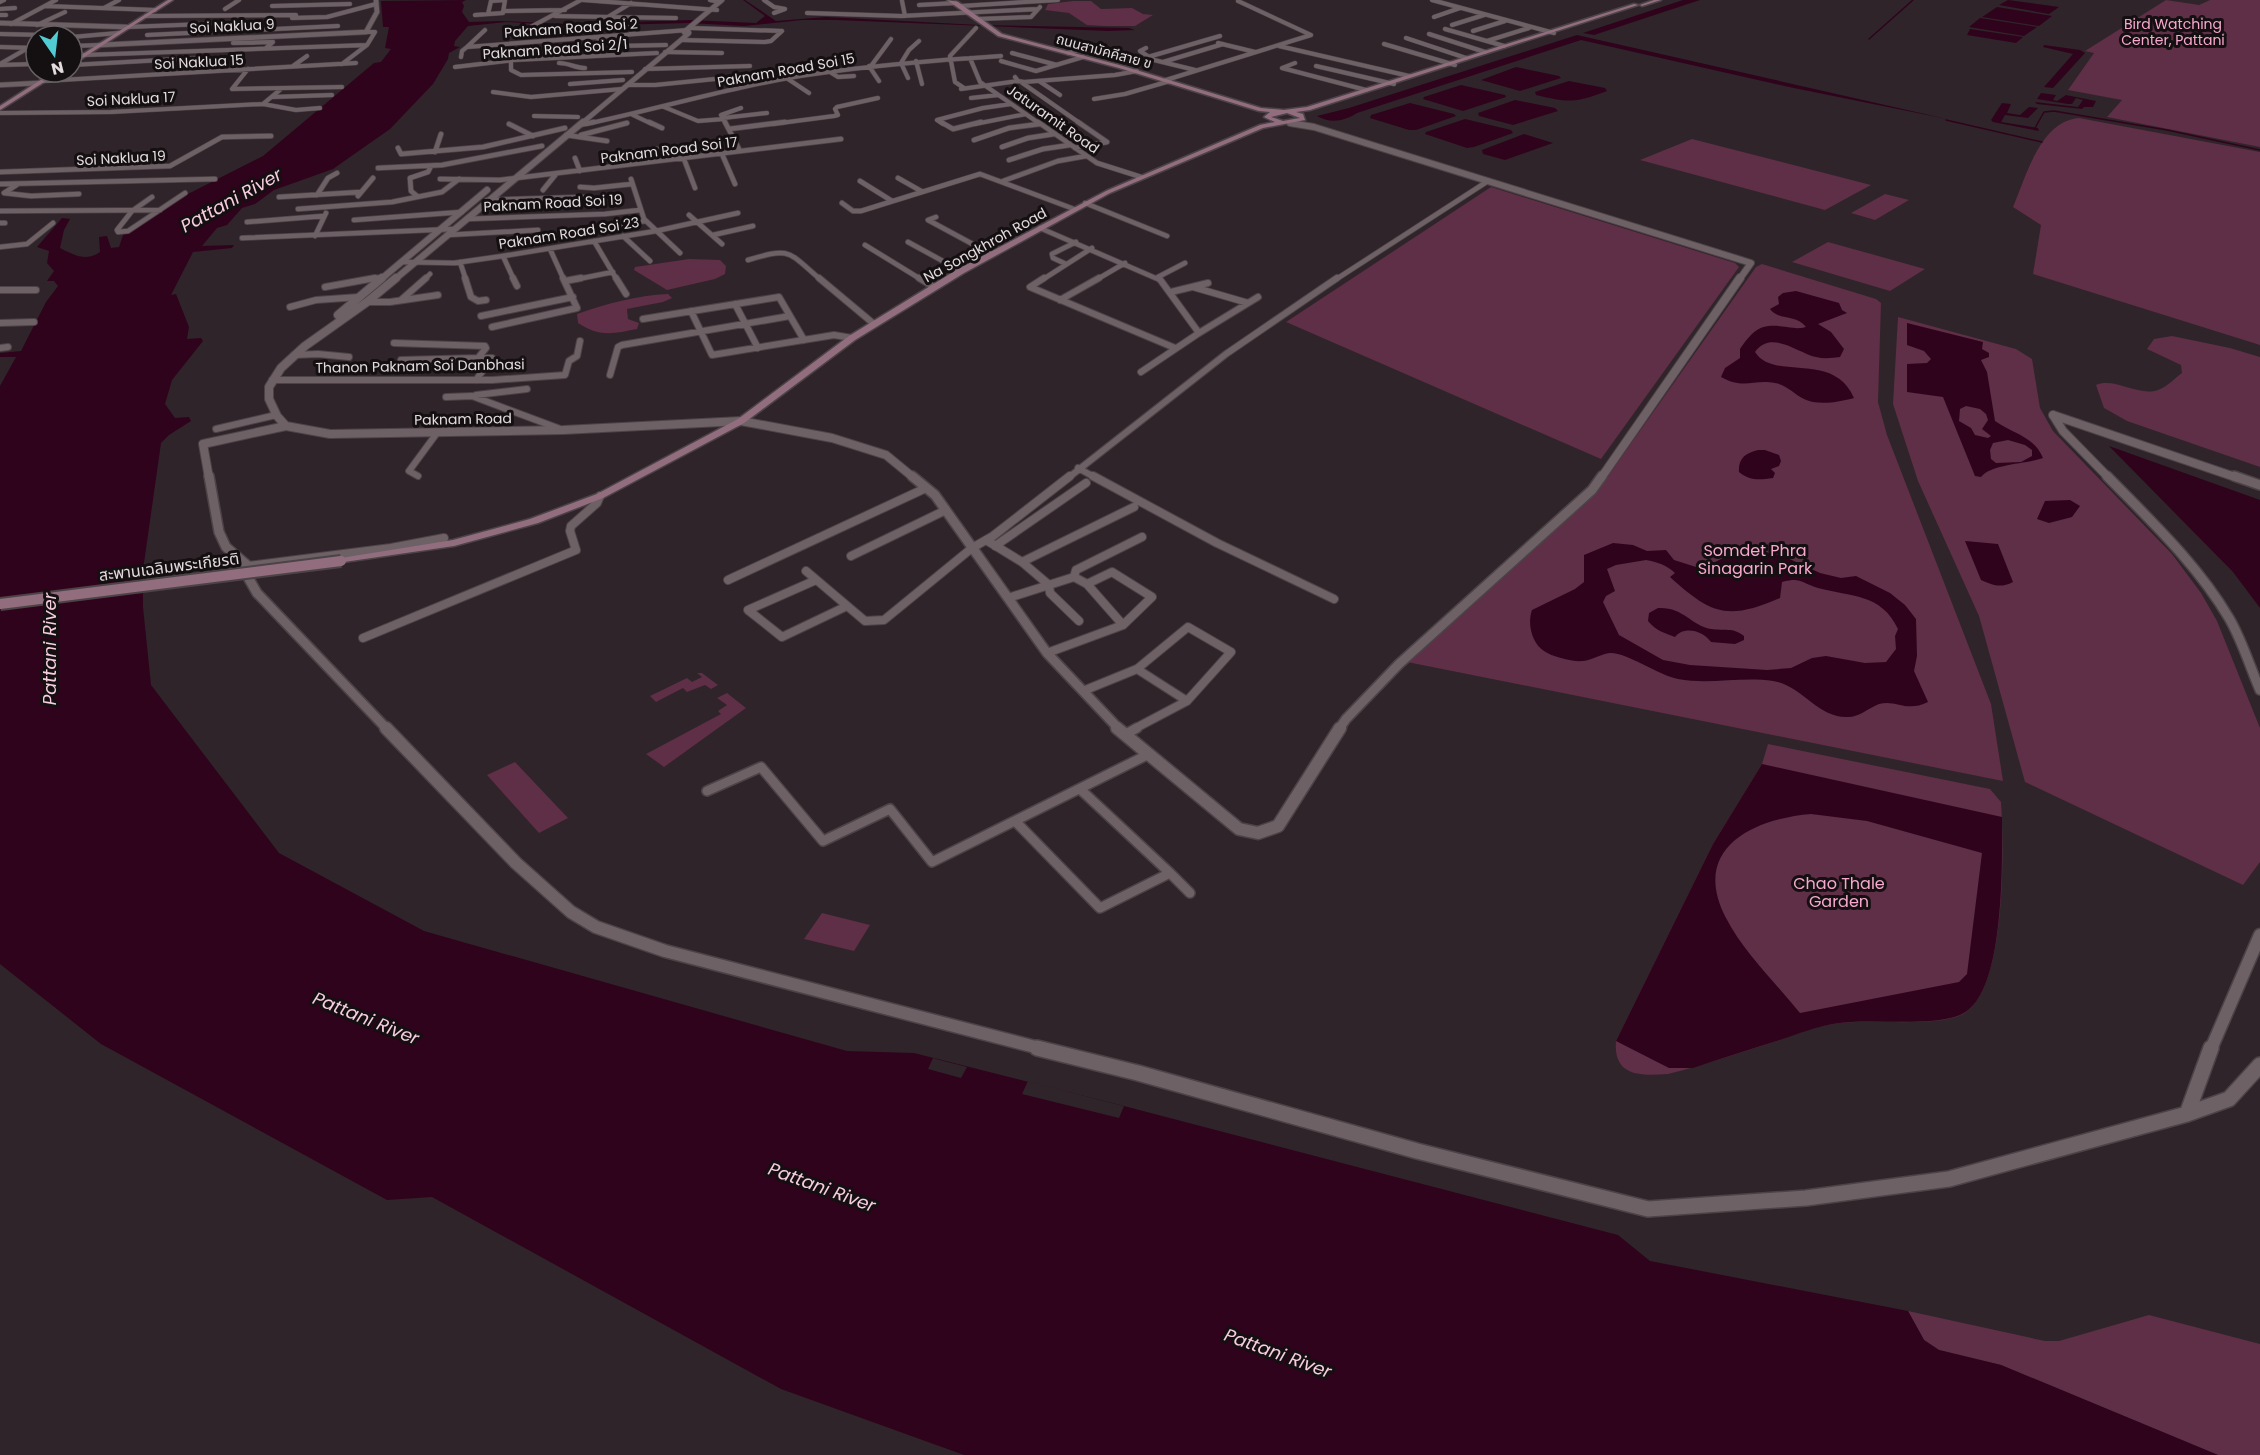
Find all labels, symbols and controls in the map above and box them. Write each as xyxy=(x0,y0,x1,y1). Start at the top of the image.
street label: Paknam Road Soi 2 xyxy=(504,13,638,43)
street label: Soi Naklua 9 xyxy=(189,14,275,38)
park label: Bird Watching Center, Pattani xyxy=(2121,14,2225,50)
north arrow xyxy=(24,24,84,84)
street label: ถนนสามัคคีสาย ข xyxy=(1054,29,1154,73)
street label: Paknam Road Soi 2/1 xyxy=(482,34,628,64)
street label: Paknam Road Soi 15 xyxy=(716,48,856,92)
street label: Soi Naklua 15 xyxy=(154,50,244,74)
text: N xyxy=(49,55,66,81)
street label: Jaturamit Road xyxy=(1003,80,1103,158)
street label: Soi Naklua 17 xyxy=(86,87,176,111)
street label: Paknam Road Soi 17 xyxy=(599,132,739,168)
street label: Soi Naklua 19 xyxy=(76,146,166,170)
water label: Pattani River xyxy=(176,161,287,238)
street label: Paknam Road Soi 19 xyxy=(483,189,623,217)
street label: Na Songkhroh Road xyxy=(920,203,1050,287)
street label: Paknam Road Soi 23 xyxy=(497,212,641,254)
street label: Thanon Paknam Soi Danbhasi xyxy=(315,354,525,378)
street label: Paknam Road xyxy=(414,408,512,430)
park label: Somdet Phra Sinagarin Park xyxy=(1698,539,1813,580)
street label: สะพานเฉลิมพระเกียรติ xyxy=(97,547,241,587)
water label: Pattani River xyxy=(37,591,62,705)
park label: Chao Thale Garden xyxy=(1793,872,1885,913)
water label: Pattani River xyxy=(309,985,424,1051)
water label: Pattani River xyxy=(765,1156,880,1218)
water label: Pattani River xyxy=(1221,1322,1336,1384)

